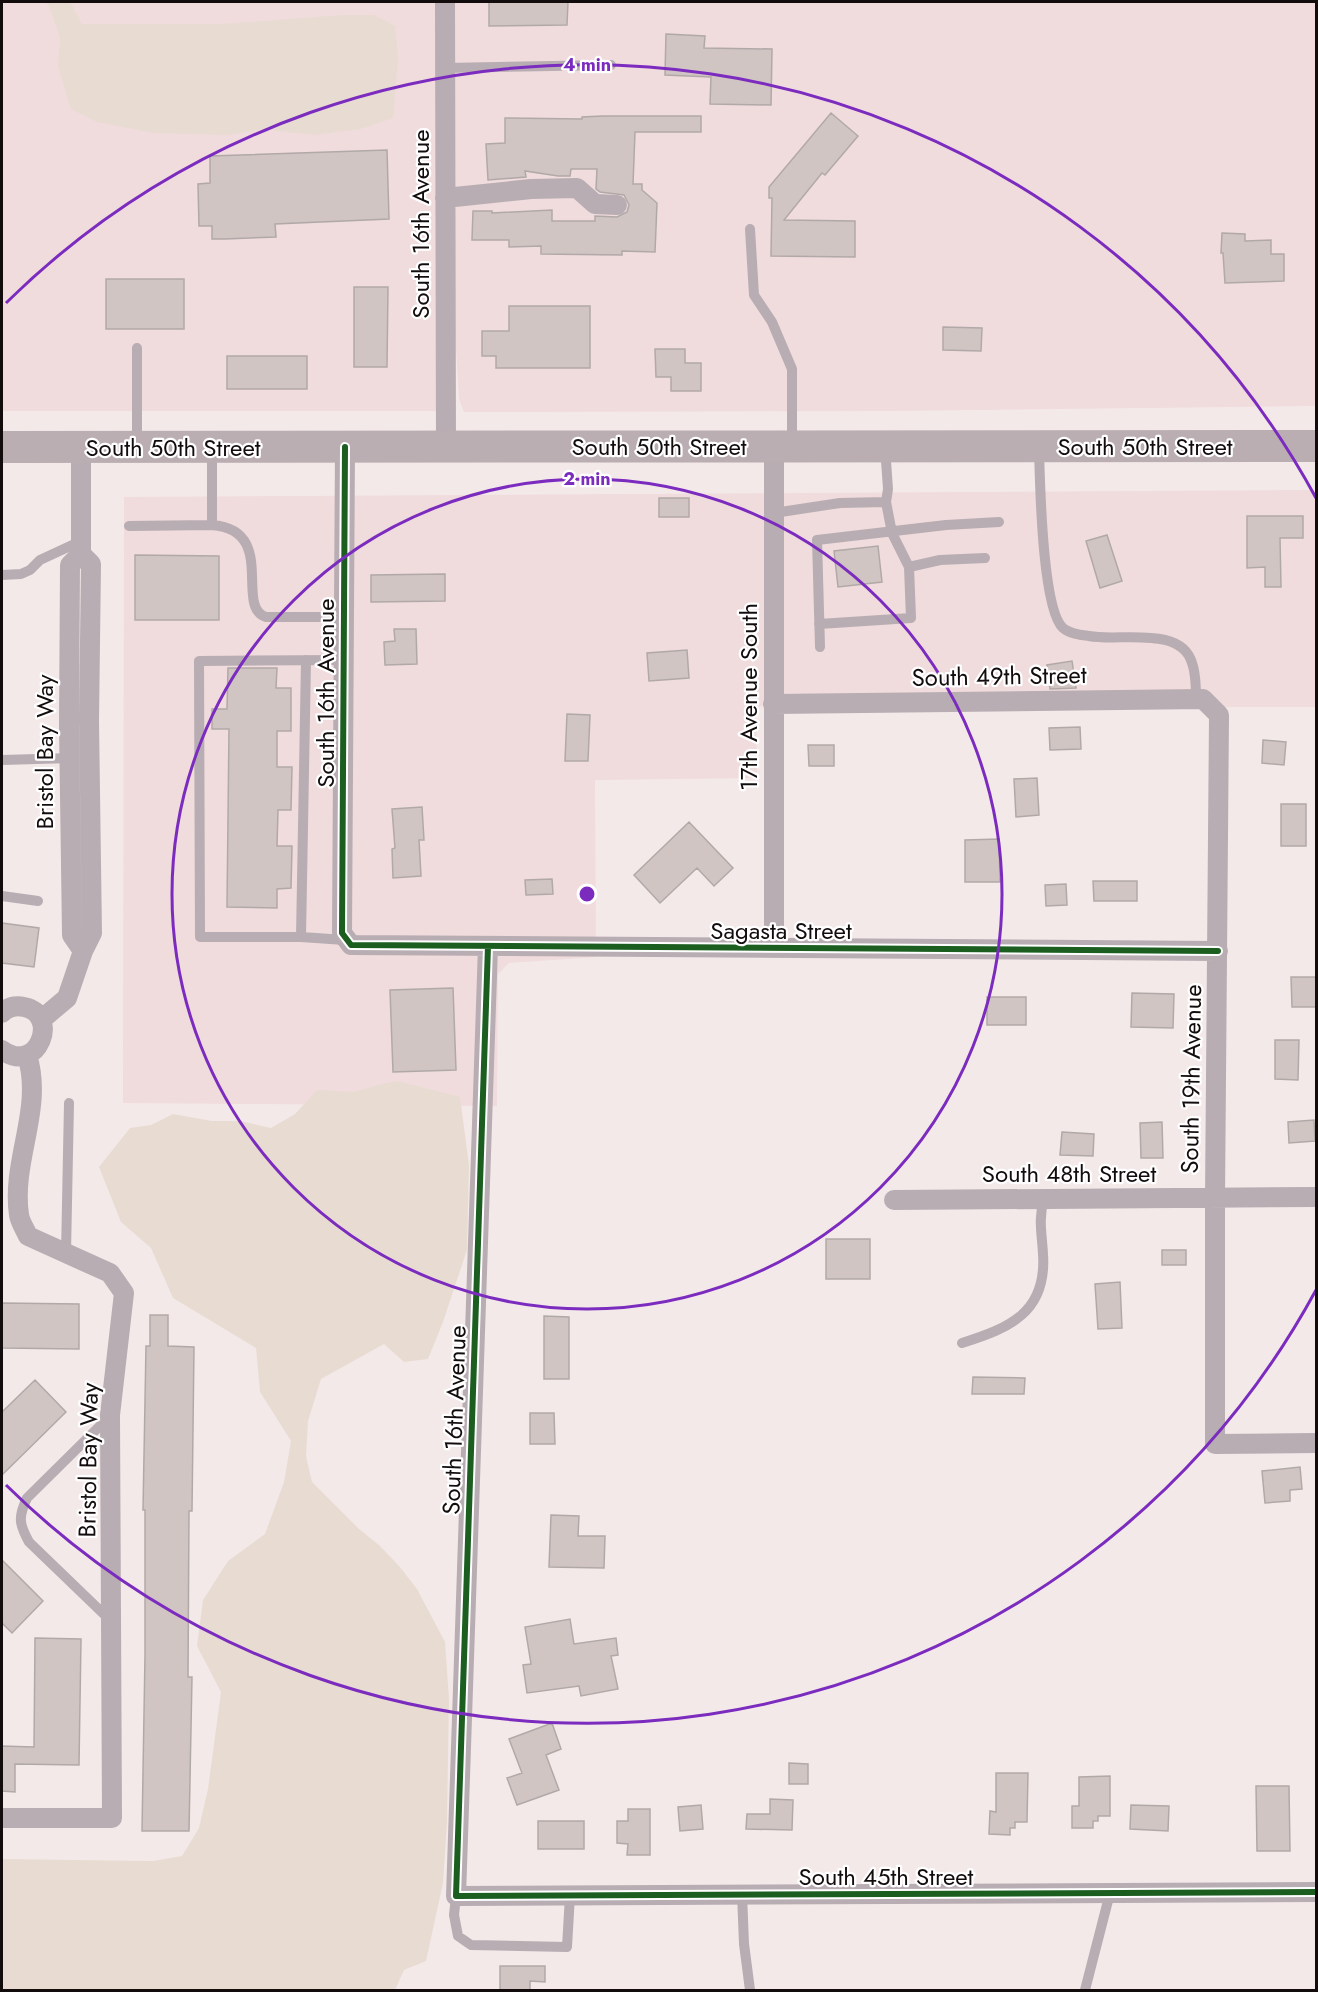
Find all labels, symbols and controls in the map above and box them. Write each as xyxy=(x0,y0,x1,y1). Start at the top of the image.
text: 4 min xyxy=(563,52,611,78)
street label: South 16th Avenue xyxy=(403,129,438,319)
street label: South 50th Street xyxy=(571,429,747,464)
street label: South 50th Street xyxy=(1057,429,1233,464)
street label: South 50th Street xyxy=(85,430,261,465)
text: 2 min xyxy=(563,466,611,492)
street label: South 16th Avenue xyxy=(308,598,343,788)
street label: 17th Avenue South xyxy=(731,603,766,791)
street label: South 49th Street xyxy=(911,657,1087,695)
street label: Bristol Bay Way xyxy=(27,674,62,830)
centre of rings xyxy=(577,884,597,904)
street label: Sagasta Street xyxy=(710,913,852,948)
street label: South 19th Avenue xyxy=(1172,984,1210,1174)
street label: South 48th Street xyxy=(982,1156,1156,1191)
street label: South 16th Avenue xyxy=(433,1325,475,1515)
street label: Bristol Bay Way xyxy=(69,1382,107,1538)
street label: South 45th Street xyxy=(799,1859,974,1894)

